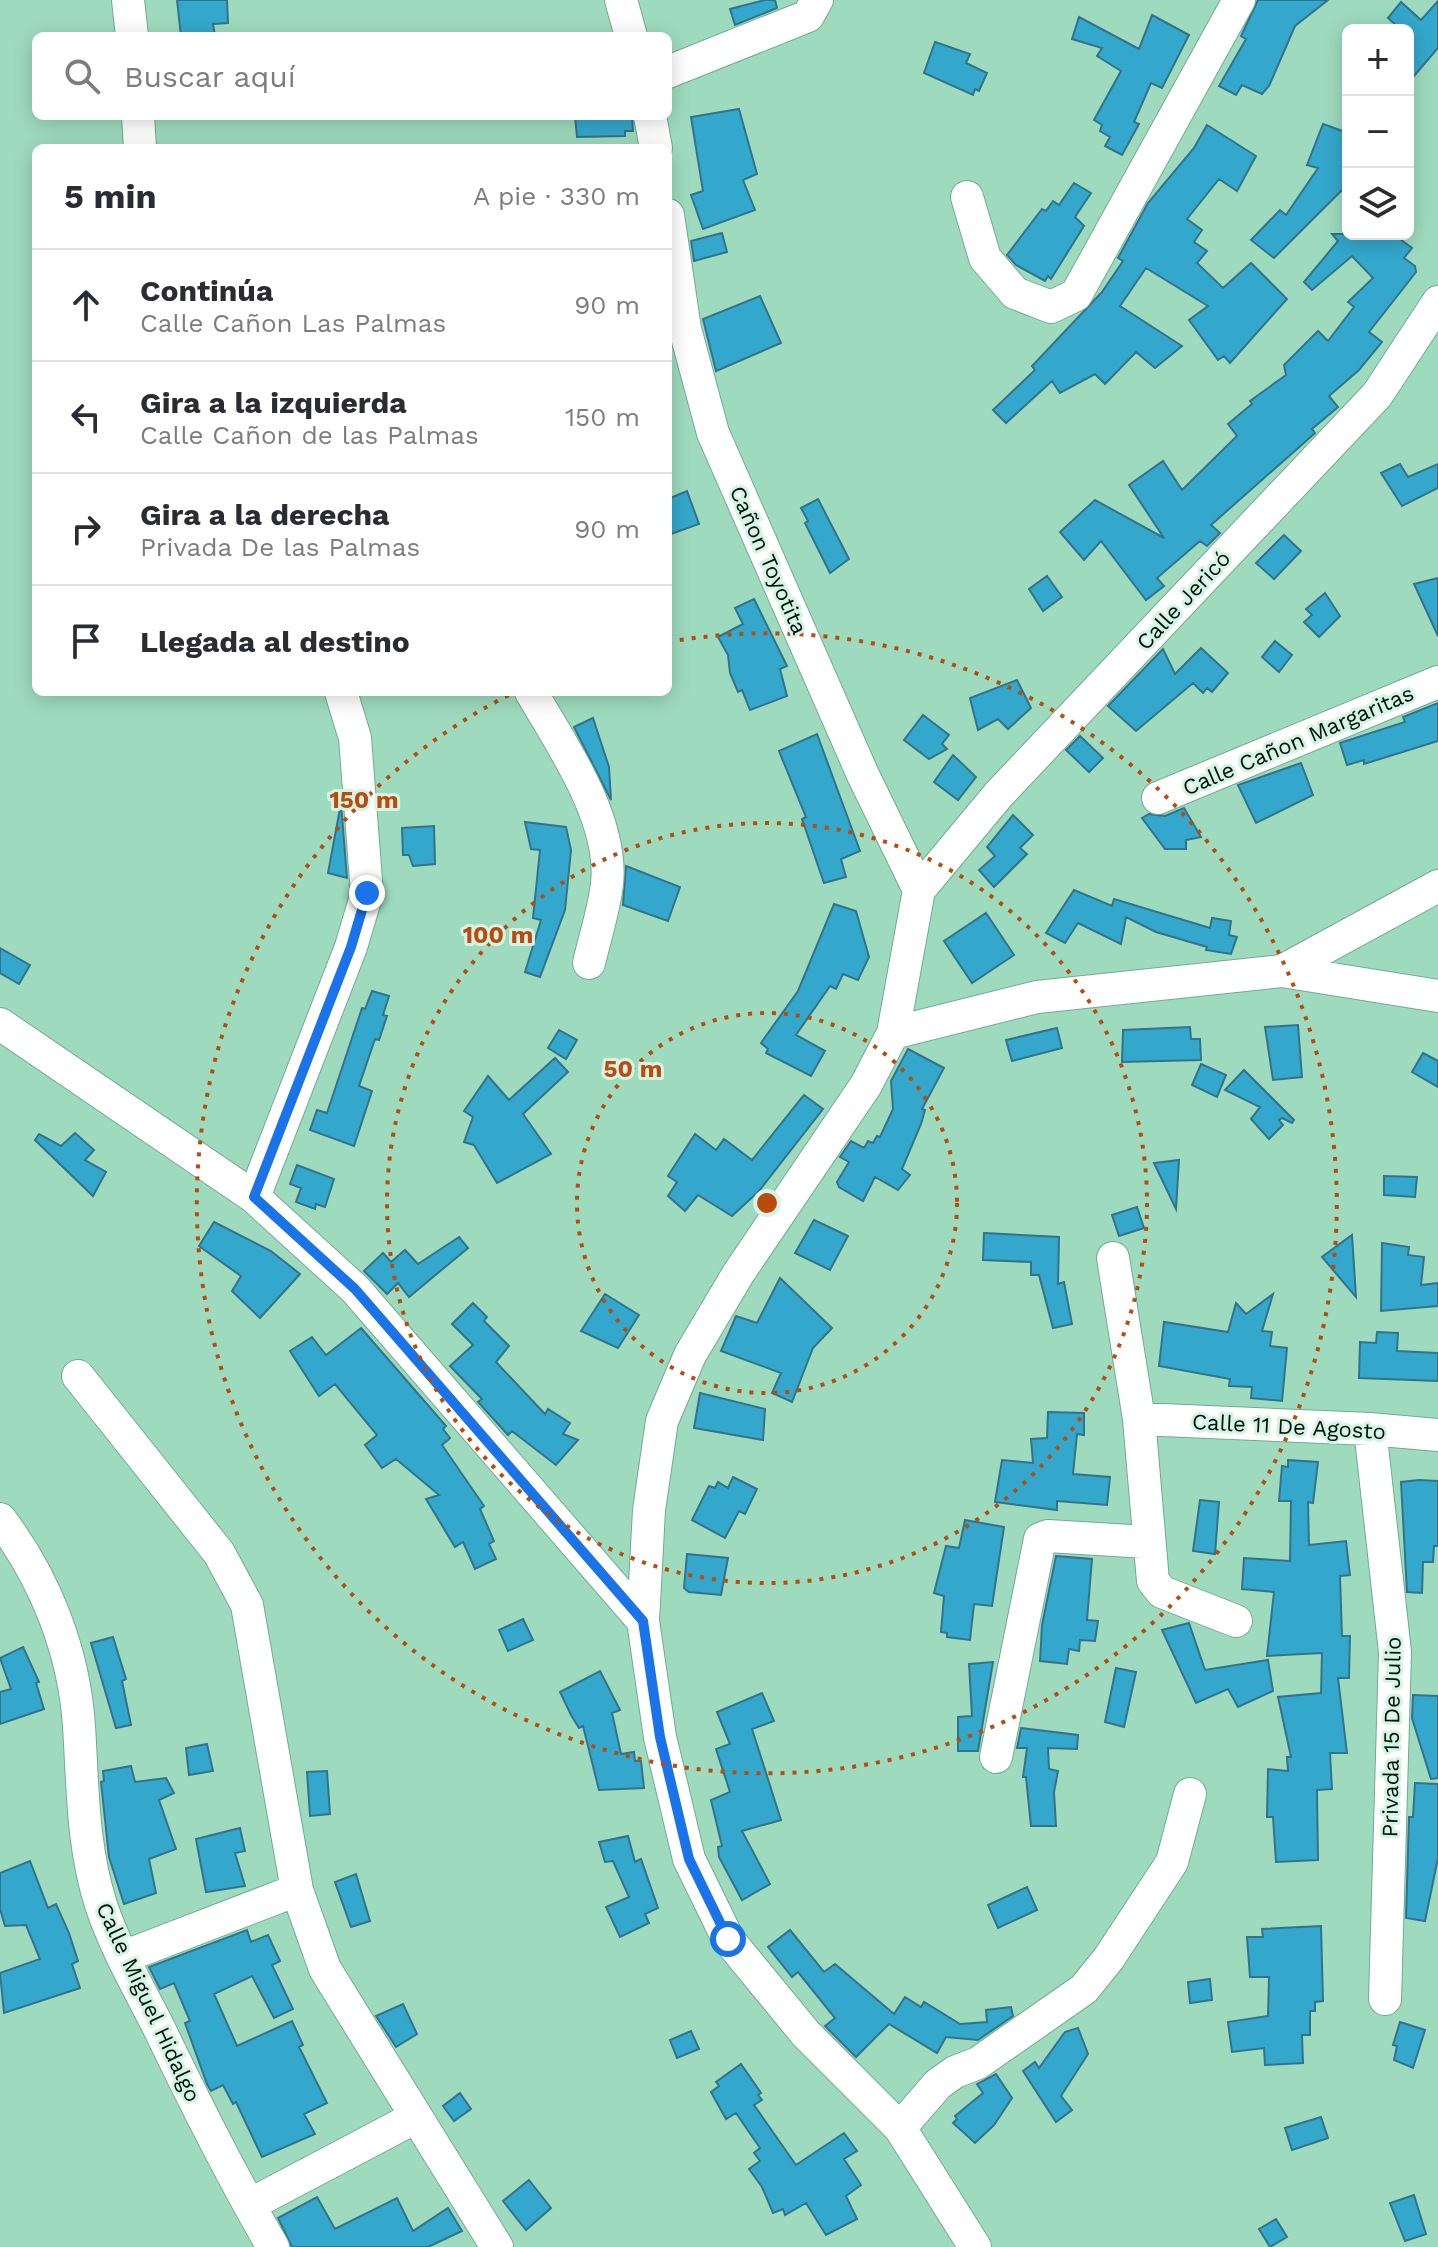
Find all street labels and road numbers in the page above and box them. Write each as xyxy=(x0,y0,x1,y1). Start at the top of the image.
street label: Cañon Toyotita xyxy=(725,482,812,638)
street label: Calle Jericó xyxy=(1131,546,1235,655)
street label: Calle Cañon Margaritas xyxy=(1179,680,1417,801)
street label: Calle 11 De Agosto xyxy=(1191,1409,1387,1444)
street label: Privada 15 De Julio xyxy=(1377,1636,1406,1838)
street label: Calle Miguel Hidalgo xyxy=(91,1899,206,2106)

